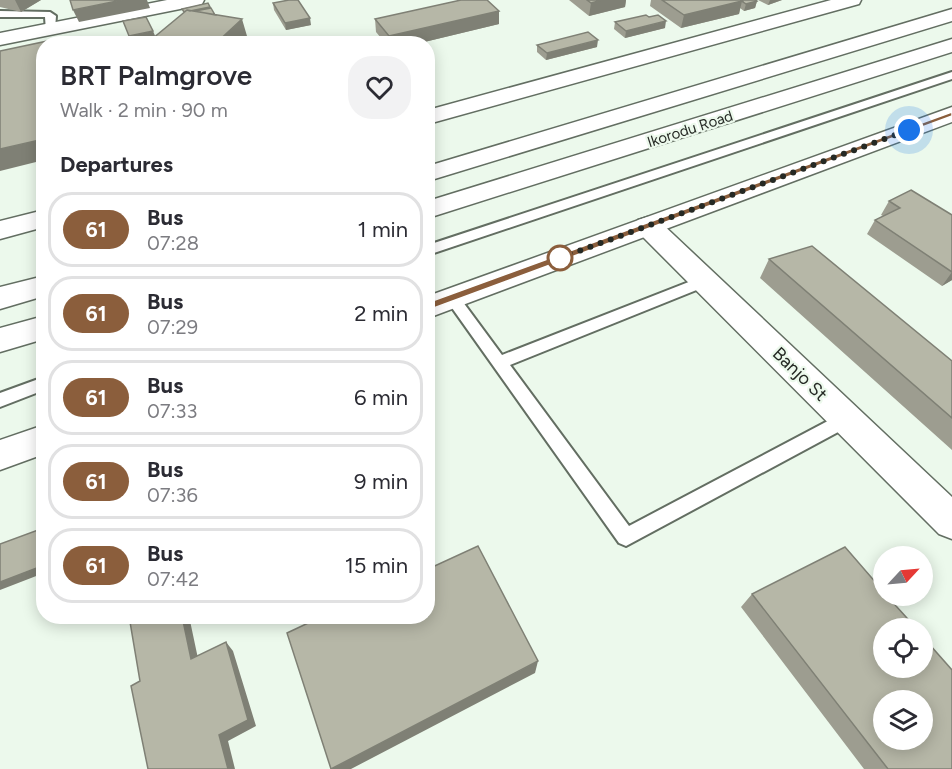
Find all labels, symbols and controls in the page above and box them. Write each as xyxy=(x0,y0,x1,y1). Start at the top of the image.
button: heart xyxy=(348,56,411,119)
text: BRT Palmgrove xyxy=(60,58,252,92)
text: Walk · 2 min · 90 m xyxy=(60,98,228,122)
street label: Ikorodu Road xyxy=(645,107,735,151)
your location xyxy=(894,115,924,145)
text: Departures xyxy=(60,151,173,178)
text: Bus xyxy=(147,204,183,231)
text: 1 min xyxy=(357,216,408,243)
text: 61 xyxy=(85,217,107,242)
text: 07:28 xyxy=(147,231,199,255)
unlabelled marker xyxy=(547,245,573,271)
text: Bus xyxy=(147,288,183,315)
text: 2 min xyxy=(354,300,408,327)
text: 61 xyxy=(85,301,107,326)
text: 07:29 xyxy=(147,315,198,339)
street label: Banjo St xyxy=(768,343,832,406)
text: Bus xyxy=(147,372,183,399)
text: 6 min xyxy=(354,384,408,411)
text: 61 xyxy=(85,385,107,410)
text: 07:33 xyxy=(147,399,197,423)
text: Bus xyxy=(147,456,183,483)
text: 9 min xyxy=(354,468,408,495)
text: 61 xyxy=(85,469,107,494)
text: 07:36 xyxy=(147,483,198,507)
text: Bus xyxy=(147,540,183,567)
north arrow xyxy=(873,546,933,606)
map controls xyxy=(873,546,933,750)
text: 15 min xyxy=(345,552,408,579)
text: 61 xyxy=(85,553,107,578)
text: 07:42 xyxy=(147,567,199,591)
button: locate xyxy=(873,618,933,678)
button: layers xyxy=(873,690,933,750)

